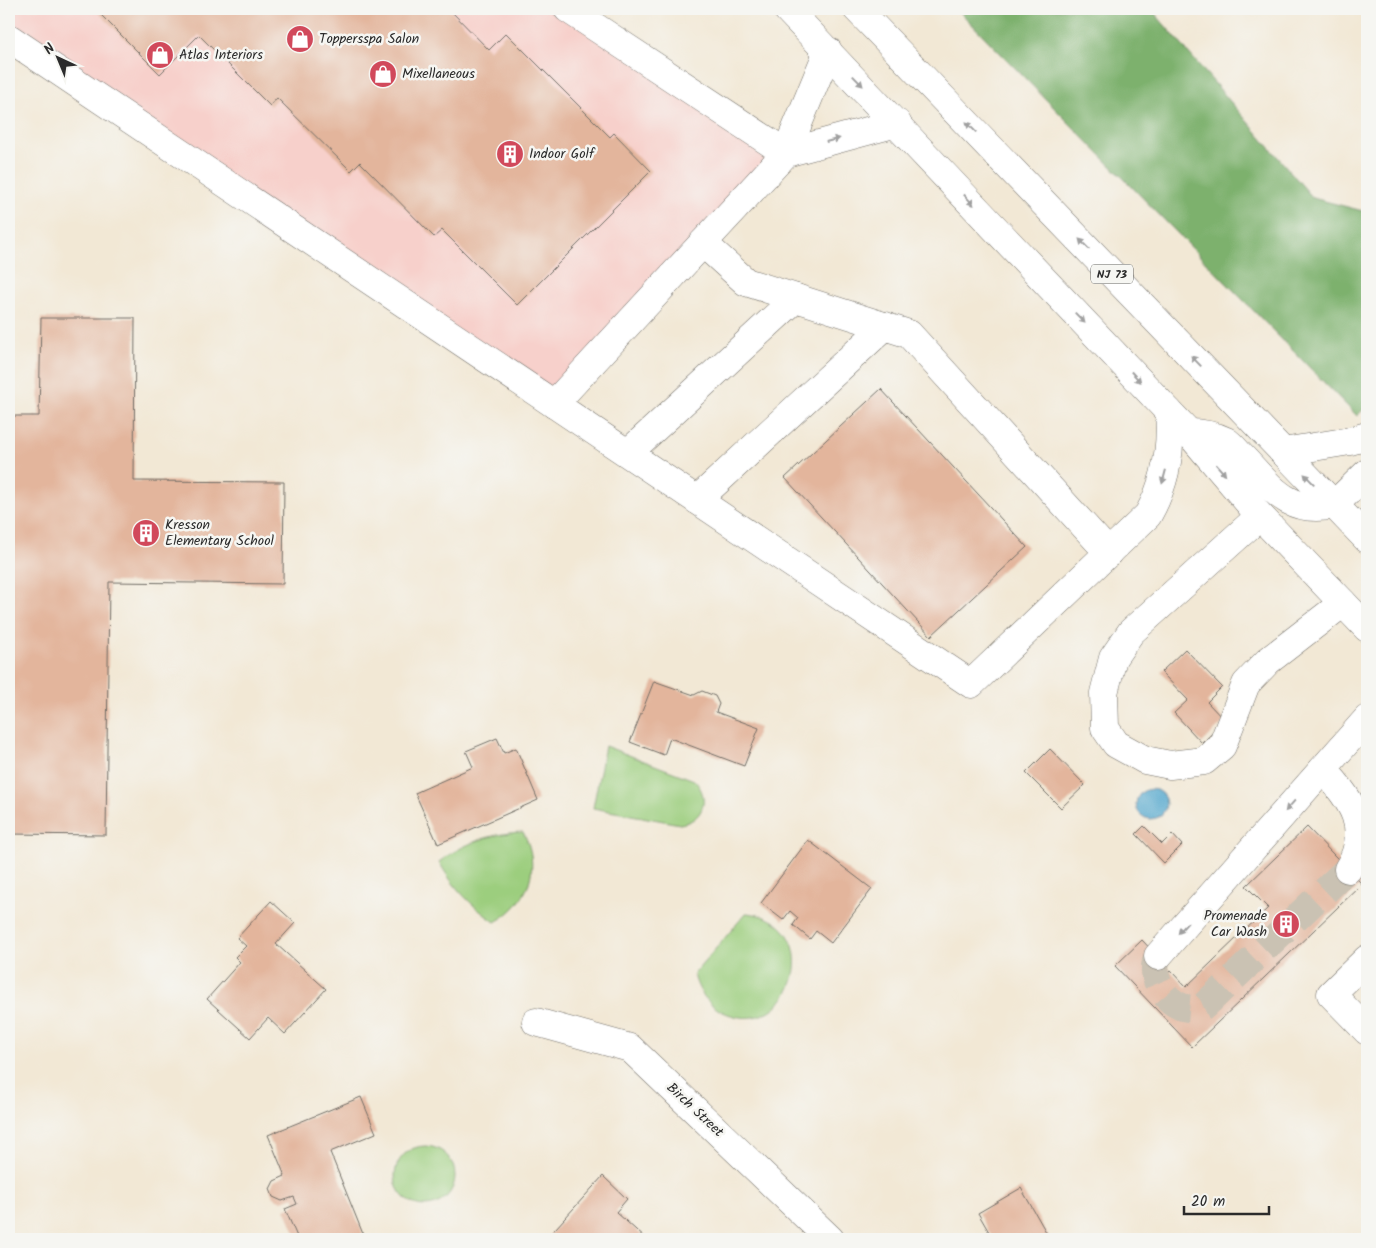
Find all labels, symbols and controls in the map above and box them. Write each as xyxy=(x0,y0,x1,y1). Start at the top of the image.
shop icon: Toppersspa Salon xyxy=(285,24,315,54)
place label: Toppersspa Salon xyxy=(319,28,419,50)
north arrow xyxy=(32,32,82,82)
text: N xyxy=(39,38,61,60)
shop icon: Atlas Interiors xyxy=(145,40,175,70)
place label: Atlas Interiors xyxy=(179,44,263,66)
shop icon: Mixellaneous xyxy=(368,59,398,89)
place label: Mixellaneous xyxy=(402,63,475,85)
one-way arrow xyxy=(852,75,864,87)
one-way arrow xyxy=(965,122,977,134)
one-way arrow xyxy=(825,136,840,144)
building icon: Indoor Golf xyxy=(495,139,525,169)
place label: Indoor Golf xyxy=(529,143,596,165)
one-way arrow xyxy=(963,194,975,206)
one-way arrow xyxy=(1078,239,1090,251)
road number: NJ 73 xyxy=(1091,264,1133,284)
one-way arrow xyxy=(1074,312,1086,324)
one-way arrow xyxy=(1190,356,1202,368)
one-way arrow xyxy=(1130,371,1142,383)
one-way arrow xyxy=(1215,463,1226,476)
one-way arrow xyxy=(1160,470,1168,485)
one-way arrow xyxy=(1303,473,1315,485)
place label: Kresson Elementary School xyxy=(165,514,274,552)
building icon: Kresson Elementary School xyxy=(131,518,161,548)
one-way arrow xyxy=(1285,799,1296,812)
place label: Promenade Car Wash xyxy=(1204,905,1268,943)
building icon: Promenade Car Wash xyxy=(1271,909,1301,939)
one-way arrow xyxy=(1177,921,1189,933)
street label: Birch Street xyxy=(661,1077,729,1143)
scale bar xyxy=(1184,1183,1268,1215)
text: 20 m xyxy=(1191,1190,1225,1214)

